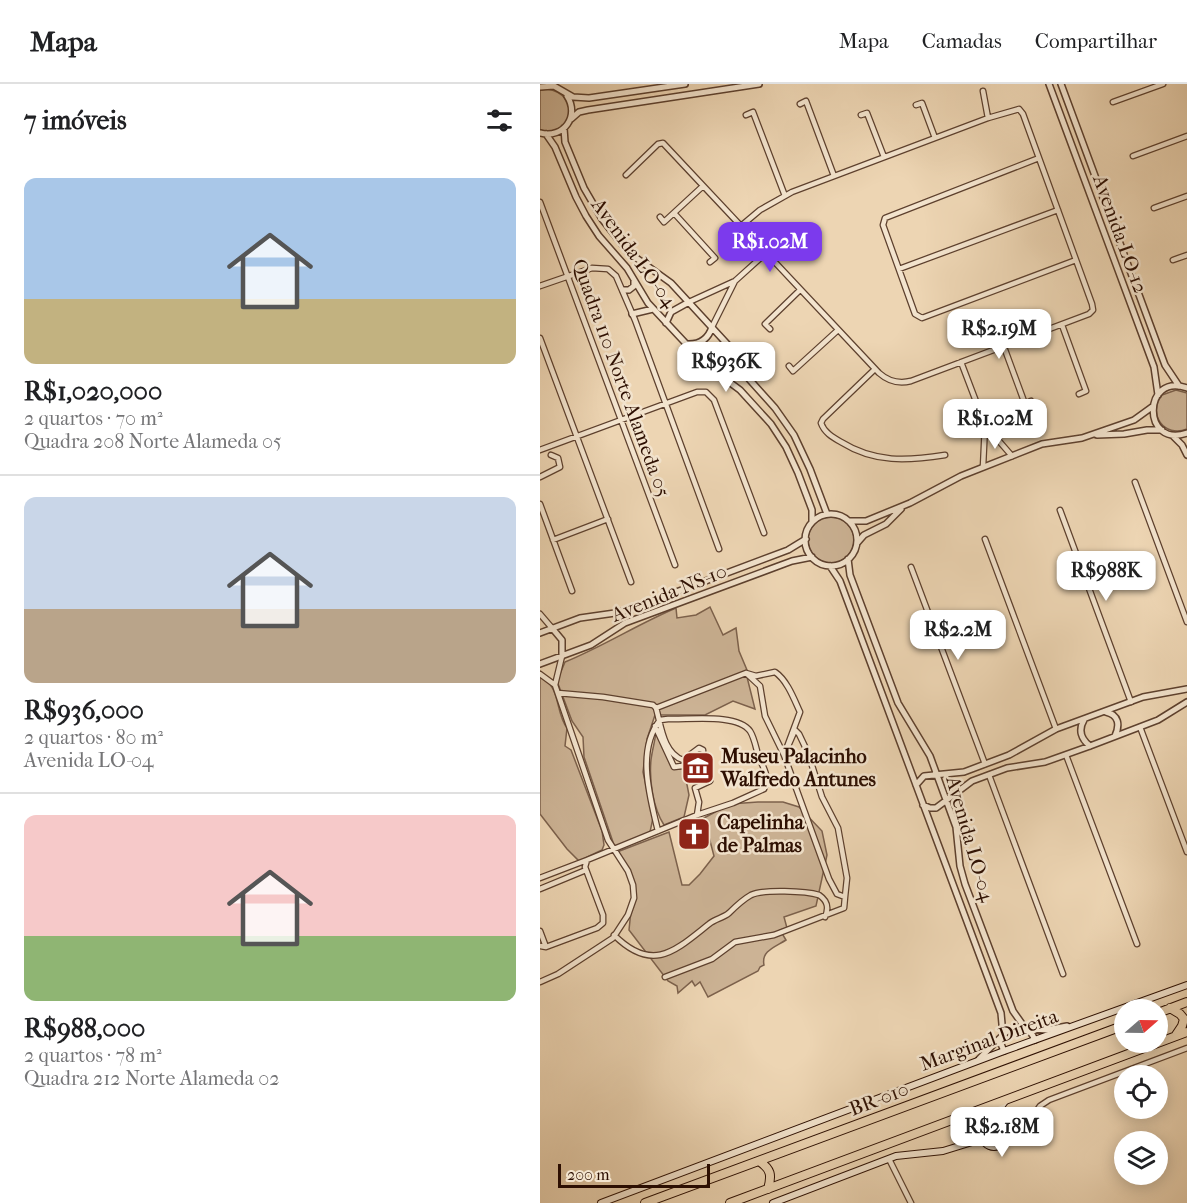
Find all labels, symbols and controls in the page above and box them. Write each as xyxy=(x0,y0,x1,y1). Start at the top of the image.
text: Mapa xyxy=(30,25,97,58)
text: Mapa xyxy=(839,29,889,53)
text: Camadas xyxy=(922,29,1002,53)
text: Compartilhar xyxy=(1035,29,1157,53)
icon: filters xyxy=(483,104,516,137)
text: 7 imóveis xyxy=(24,105,127,136)
street label: Avenida LO-12 xyxy=(1088,171,1152,296)
street label: Avenida LO-04 xyxy=(586,193,682,313)
icon: home xyxy=(216,217,324,325)
pin: R$1.02M xyxy=(715,222,825,273)
text: R$1.02M xyxy=(732,230,808,253)
street label: Quadra 110 Norte Alameda 05 xyxy=(567,256,675,500)
pin: R$2.19M xyxy=(944,309,1054,360)
text: R$2.19M xyxy=(961,317,1037,340)
pin: R$936K xyxy=(677,342,775,393)
text: R$936K xyxy=(691,350,761,373)
text: R$1,020,000 xyxy=(24,376,162,407)
pin: R$1.02M xyxy=(940,399,1050,450)
text: 2 quartos · 70 m² xyxy=(24,407,163,430)
text: R$1.02M xyxy=(957,407,1033,430)
text: Quadra 208 Norte Alameda 05 xyxy=(24,430,282,453)
icon: home xyxy=(216,536,324,644)
pin: R$988K xyxy=(1057,551,1155,602)
street label: Avenida NS-10 xyxy=(607,559,730,627)
text: R$988K xyxy=(1071,559,1141,582)
pin: R$2.2M xyxy=(909,610,1007,661)
text: R$2.2M xyxy=(924,618,992,641)
text: R$936,000 xyxy=(24,695,144,726)
text: 2 quartos · 80 m² xyxy=(24,726,163,749)
place label: Museu Palacinho Walfredo Antunes xyxy=(720,745,877,791)
text: Avenida LO-04 xyxy=(24,749,154,772)
museum icon: Museu Palacinho Walfredo Antunes xyxy=(680,750,716,786)
street label: Avenida LO-04 xyxy=(941,773,999,906)
place label: Capelinha de Palmas xyxy=(717,811,805,857)
church icon: Capelinha de Palmas xyxy=(676,816,712,852)
icon: home xyxy=(216,854,324,962)
north arrow xyxy=(1114,999,1168,1053)
map controls xyxy=(1114,999,1168,1185)
street label: Marginal Direita xyxy=(917,1004,1062,1076)
text: R$988,000 xyxy=(24,1013,145,1044)
text: 2 quartos · 78 m² xyxy=(24,1044,162,1067)
button: locate xyxy=(1114,1065,1168,1119)
text: Quadra 212 Norte Alameda 02 xyxy=(24,1067,280,1090)
street label: BR-010 xyxy=(846,1077,912,1121)
pin: R$2.18M xyxy=(947,1107,1057,1158)
text: R$2.18M xyxy=(964,1115,1040,1138)
button: layers xyxy=(1114,1131,1168,1185)
scale bar xyxy=(558,1161,710,1188)
text: 200 m xyxy=(567,1165,610,1184)

